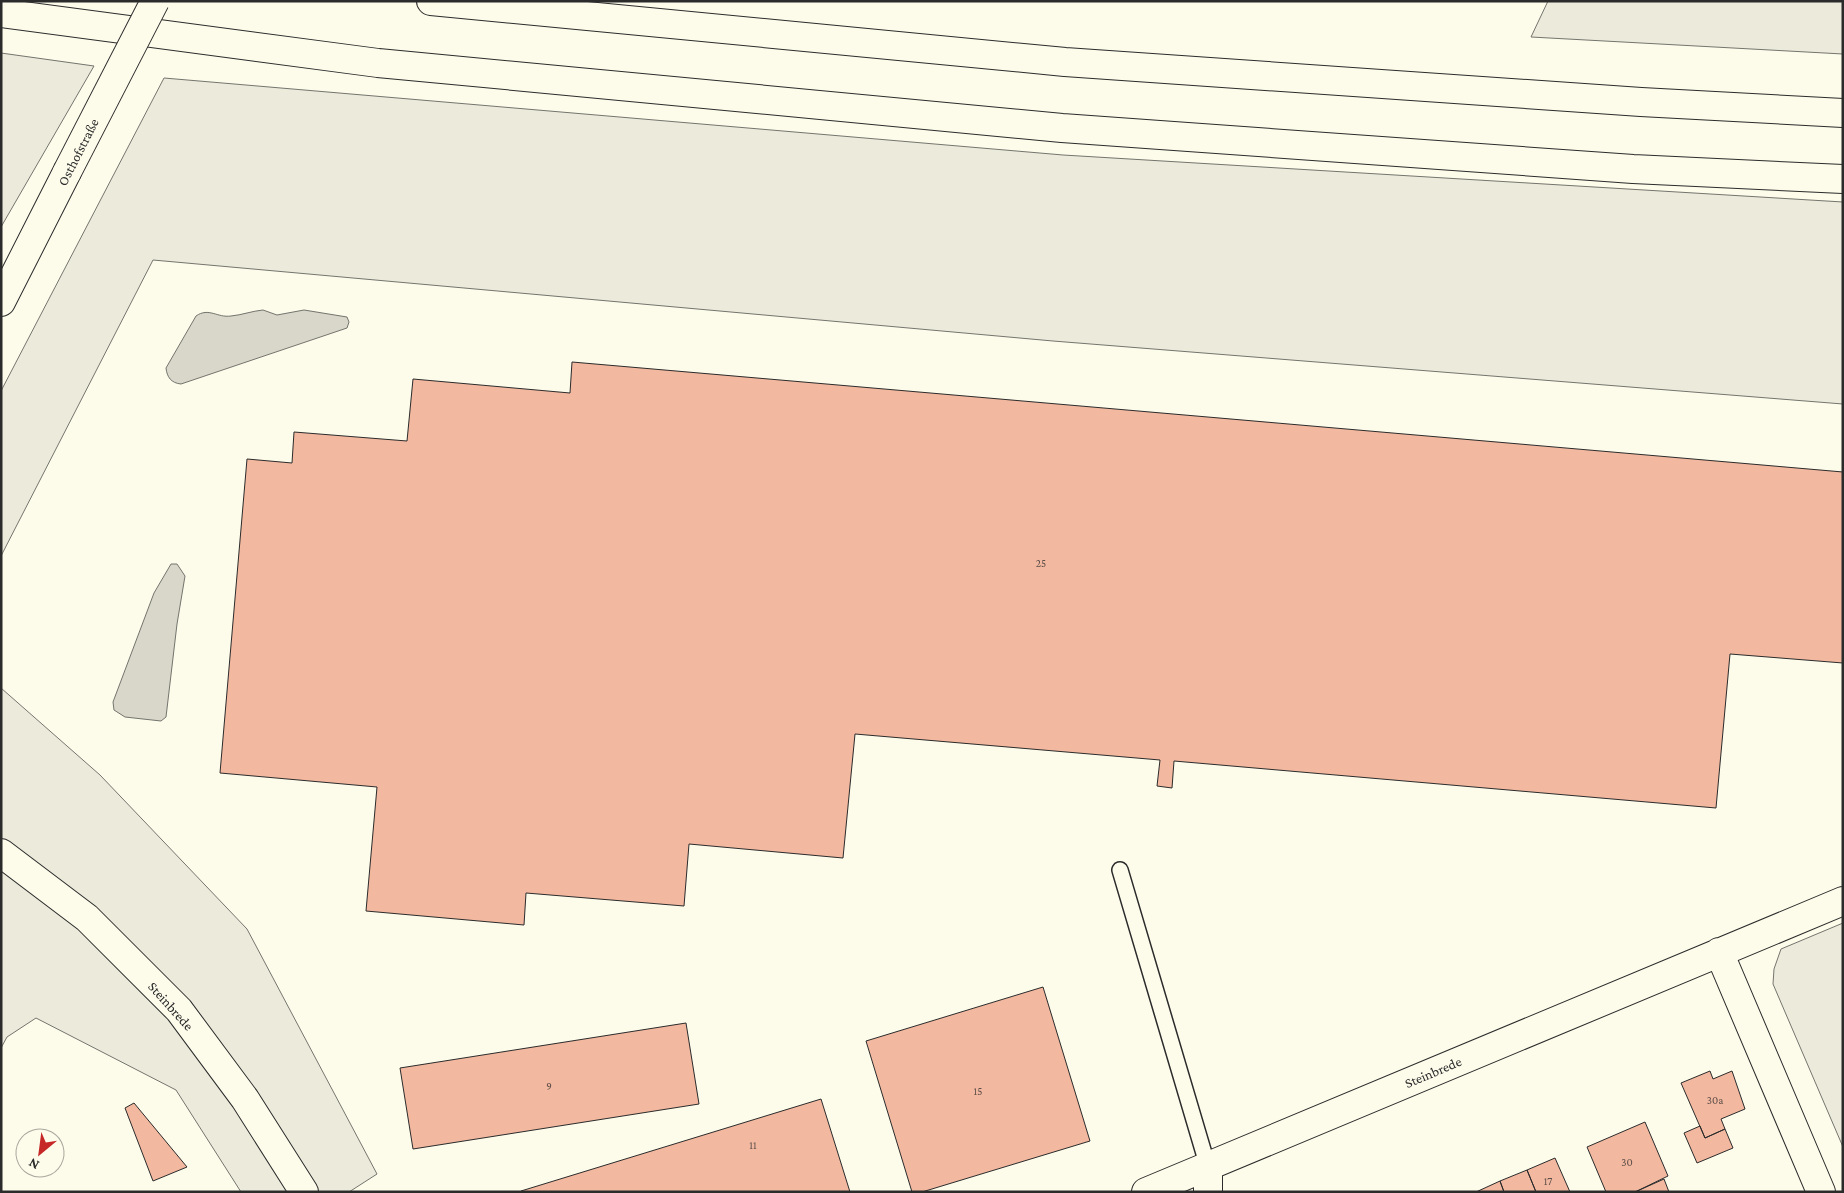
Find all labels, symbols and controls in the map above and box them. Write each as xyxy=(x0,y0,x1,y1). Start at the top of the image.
street label: Osthofstraße xyxy=(54,116,102,188)
house number: 25 xyxy=(1036,557,1046,569)
street label: Steinbrede xyxy=(145,978,197,1034)
street label: Steinbrede xyxy=(1402,1053,1464,1091)
house number: 9 xyxy=(546,1080,552,1092)
house number: 15 xyxy=(974,1085,982,1097)
house number: 30a xyxy=(1707,1094,1723,1106)
north arrow xyxy=(15,1128,65,1178)
house number: 11 xyxy=(749,1139,757,1151)
text: N xyxy=(25,1155,42,1174)
house number: 30 xyxy=(1621,1156,1633,1168)
house number: 17 xyxy=(1544,1175,1552,1187)

